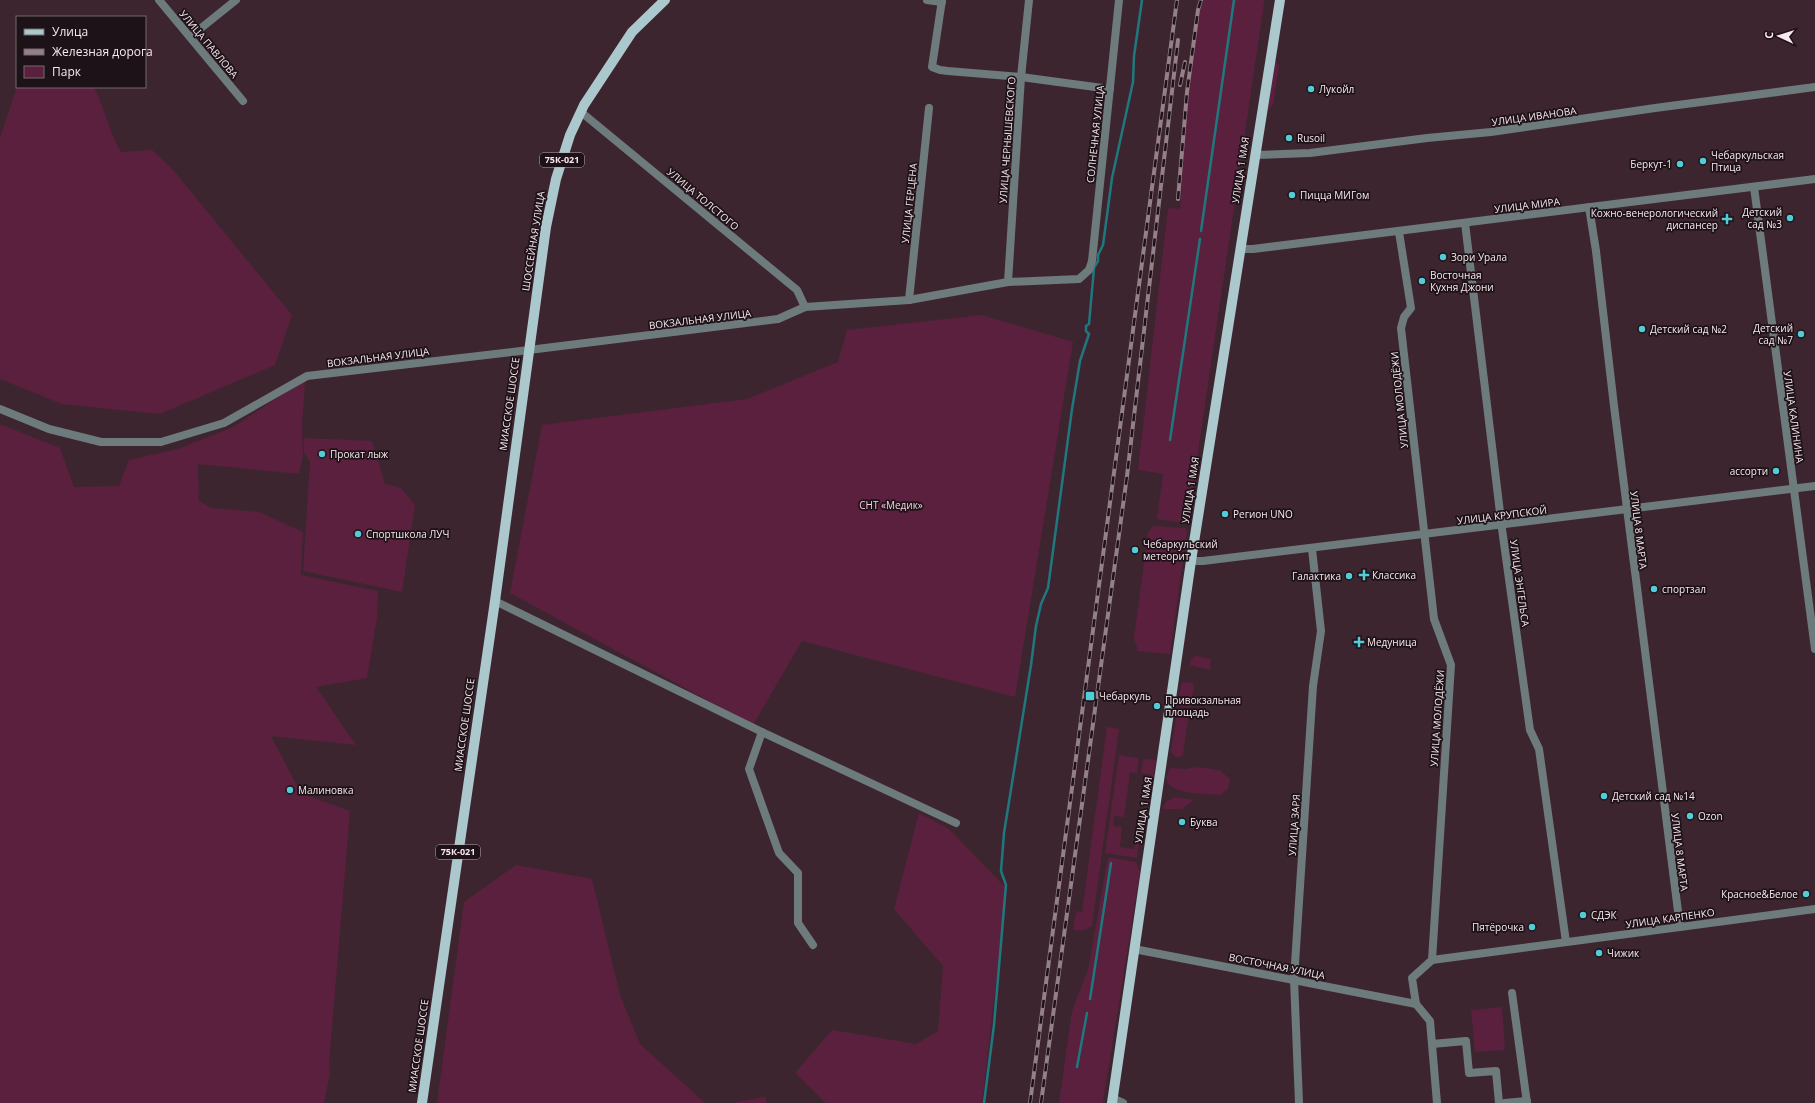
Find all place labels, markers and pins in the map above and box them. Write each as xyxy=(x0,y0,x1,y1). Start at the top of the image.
place label: Лукойл xyxy=(1319,82,1354,96)
marker: Лукойл xyxy=(1306,84,1316,94)
place label: Rusoil xyxy=(1297,131,1325,145)
marker: Rusoil xyxy=(1284,133,1294,143)
place label: Чебаркульская Птица xyxy=(1711,148,1784,174)
marker: Чебаркульская Птица xyxy=(1698,156,1708,166)
place label: Беркут-1 xyxy=(1630,157,1672,171)
marker: Беркут-1 xyxy=(1675,159,1685,169)
place label: Пицца МИГом xyxy=(1300,188,1369,202)
marker: Пицца МИГом xyxy=(1287,190,1297,200)
place label: Детский сад №3 xyxy=(1742,205,1782,231)
place label: Кожно-венерологический диспансер xyxy=(1591,206,1718,232)
marker: Кожно-венерологический диспансер xyxy=(1721,213,1733,225)
marker: Детский сад №3 xyxy=(1785,213,1795,223)
place label: Зори Урала xyxy=(1451,250,1507,264)
marker: Зори Урала xyxy=(1438,252,1448,262)
place label: Восточная Кухня Джони xyxy=(1430,268,1494,294)
marker: Восточная Кухня Джони xyxy=(1417,276,1427,286)
place label: Детский сад №7 xyxy=(1753,321,1793,347)
place label: Детский сад №2 xyxy=(1650,322,1727,336)
marker: Детский сад №2 xyxy=(1637,324,1647,334)
marker: Детский сад №7 xyxy=(1796,329,1806,339)
place label: Прокат лыж xyxy=(330,447,389,461)
marker: Прокат лыж xyxy=(317,449,327,459)
place label: ассорти xyxy=(1730,464,1768,478)
marker: ассорти xyxy=(1771,466,1781,476)
place label: Регион UNO xyxy=(1233,507,1293,521)
marker: Регион UNO xyxy=(1220,509,1230,519)
place label: Спортшкола ЛУЧ xyxy=(366,527,449,541)
marker: Спортшкола ЛУЧ xyxy=(353,529,363,539)
place label: Чебаркульский метеорит xyxy=(1143,537,1218,563)
marker: Чебаркульский метеорит xyxy=(1130,545,1140,555)
place label: Классика xyxy=(1372,568,1416,582)
place label: Галактика xyxy=(1292,569,1341,583)
marker: Классика xyxy=(1359,570,1369,580)
marker: Галактика xyxy=(1344,571,1354,581)
place label: спортзал xyxy=(1662,582,1706,596)
marker: спортзал xyxy=(1649,584,1659,594)
place label: Медуница xyxy=(1367,635,1417,649)
marker: Медуница xyxy=(1354,637,1364,647)
place label: Чебаркуль xyxy=(1099,689,1151,703)
marker: Чебаркуль xyxy=(1084,690,1096,702)
place label: Привокзальная площадь xyxy=(1165,693,1241,719)
marker: Привокзальная площадь xyxy=(1152,701,1162,711)
place label: Малиновка xyxy=(298,783,353,797)
marker: Малиновка xyxy=(285,785,295,795)
place label: Детский сад №14 xyxy=(1612,789,1695,803)
marker: Детский сад №14 xyxy=(1599,791,1609,801)
place label: Ozon xyxy=(1698,809,1723,823)
marker: Ozon xyxy=(1685,811,1695,821)
place label: Буква xyxy=(1190,815,1218,829)
marker: Буква xyxy=(1177,817,1187,827)
place label: Красное&Белое xyxy=(1721,887,1798,901)
marker: Красное&Белое xyxy=(1801,889,1811,899)
place label: СДЭК xyxy=(1591,908,1617,922)
marker: СДЭК xyxy=(1578,910,1588,920)
place label: Пятёрочка xyxy=(1472,920,1524,934)
marker: Пятёрочка xyxy=(1527,922,1537,932)
place label: Чижик xyxy=(1607,946,1640,960)
marker: Чижик xyxy=(1594,948,1604,958)

